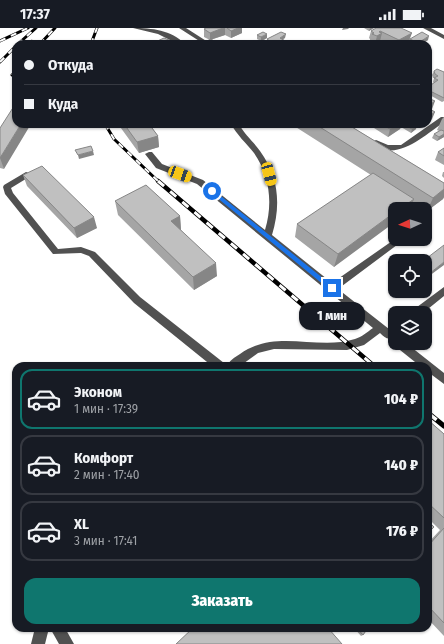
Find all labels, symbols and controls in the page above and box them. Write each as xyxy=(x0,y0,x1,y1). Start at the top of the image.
text: 17:37 xyxy=(20,5,50,23)
text: Откуда xyxy=(48,56,93,74)
text: Куда xyxy=(48,95,78,113)
car xyxy=(260,161,278,187)
car xyxy=(167,164,193,184)
route start xyxy=(203,182,221,200)
north arrow xyxy=(388,202,432,246)
map controls xyxy=(388,202,432,350)
button: locate xyxy=(388,254,432,298)
route end xyxy=(323,279,341,297)
callout: 1 мин xyxy=(299,302,365,330)
button: layers xyxy=(388,306,432,350)
text: 1 мин xyxy=(317,308,347,323)
icon: car xyxy=(26,381,62,417)
text: Эконом xyxy=(74,383,122,401)
text: 104 ₽ xyxy=(384,390,418,408)
text: 1 мин · 17:39 xyxy=(74,401,138,416)
icon: car xyxy=(26,447,62,483)
text: Комфорт xyxy=(74,449,133,467)
text: 140 ₽ xyxy=(384,456,418,474)
text: 2 мин · 17:40 xyxy=(74,467,140,482)
icon: car xyxy=(26,513,62,549)
text: XL xyxy=(74,515,89,533)
text: 176 ₽ xyxy=(386,522,418,540)
text: 3 мин · 17:41 xyxy=(74,533,137,548)
button: Заказать xyxy=(24,578,420,624)

